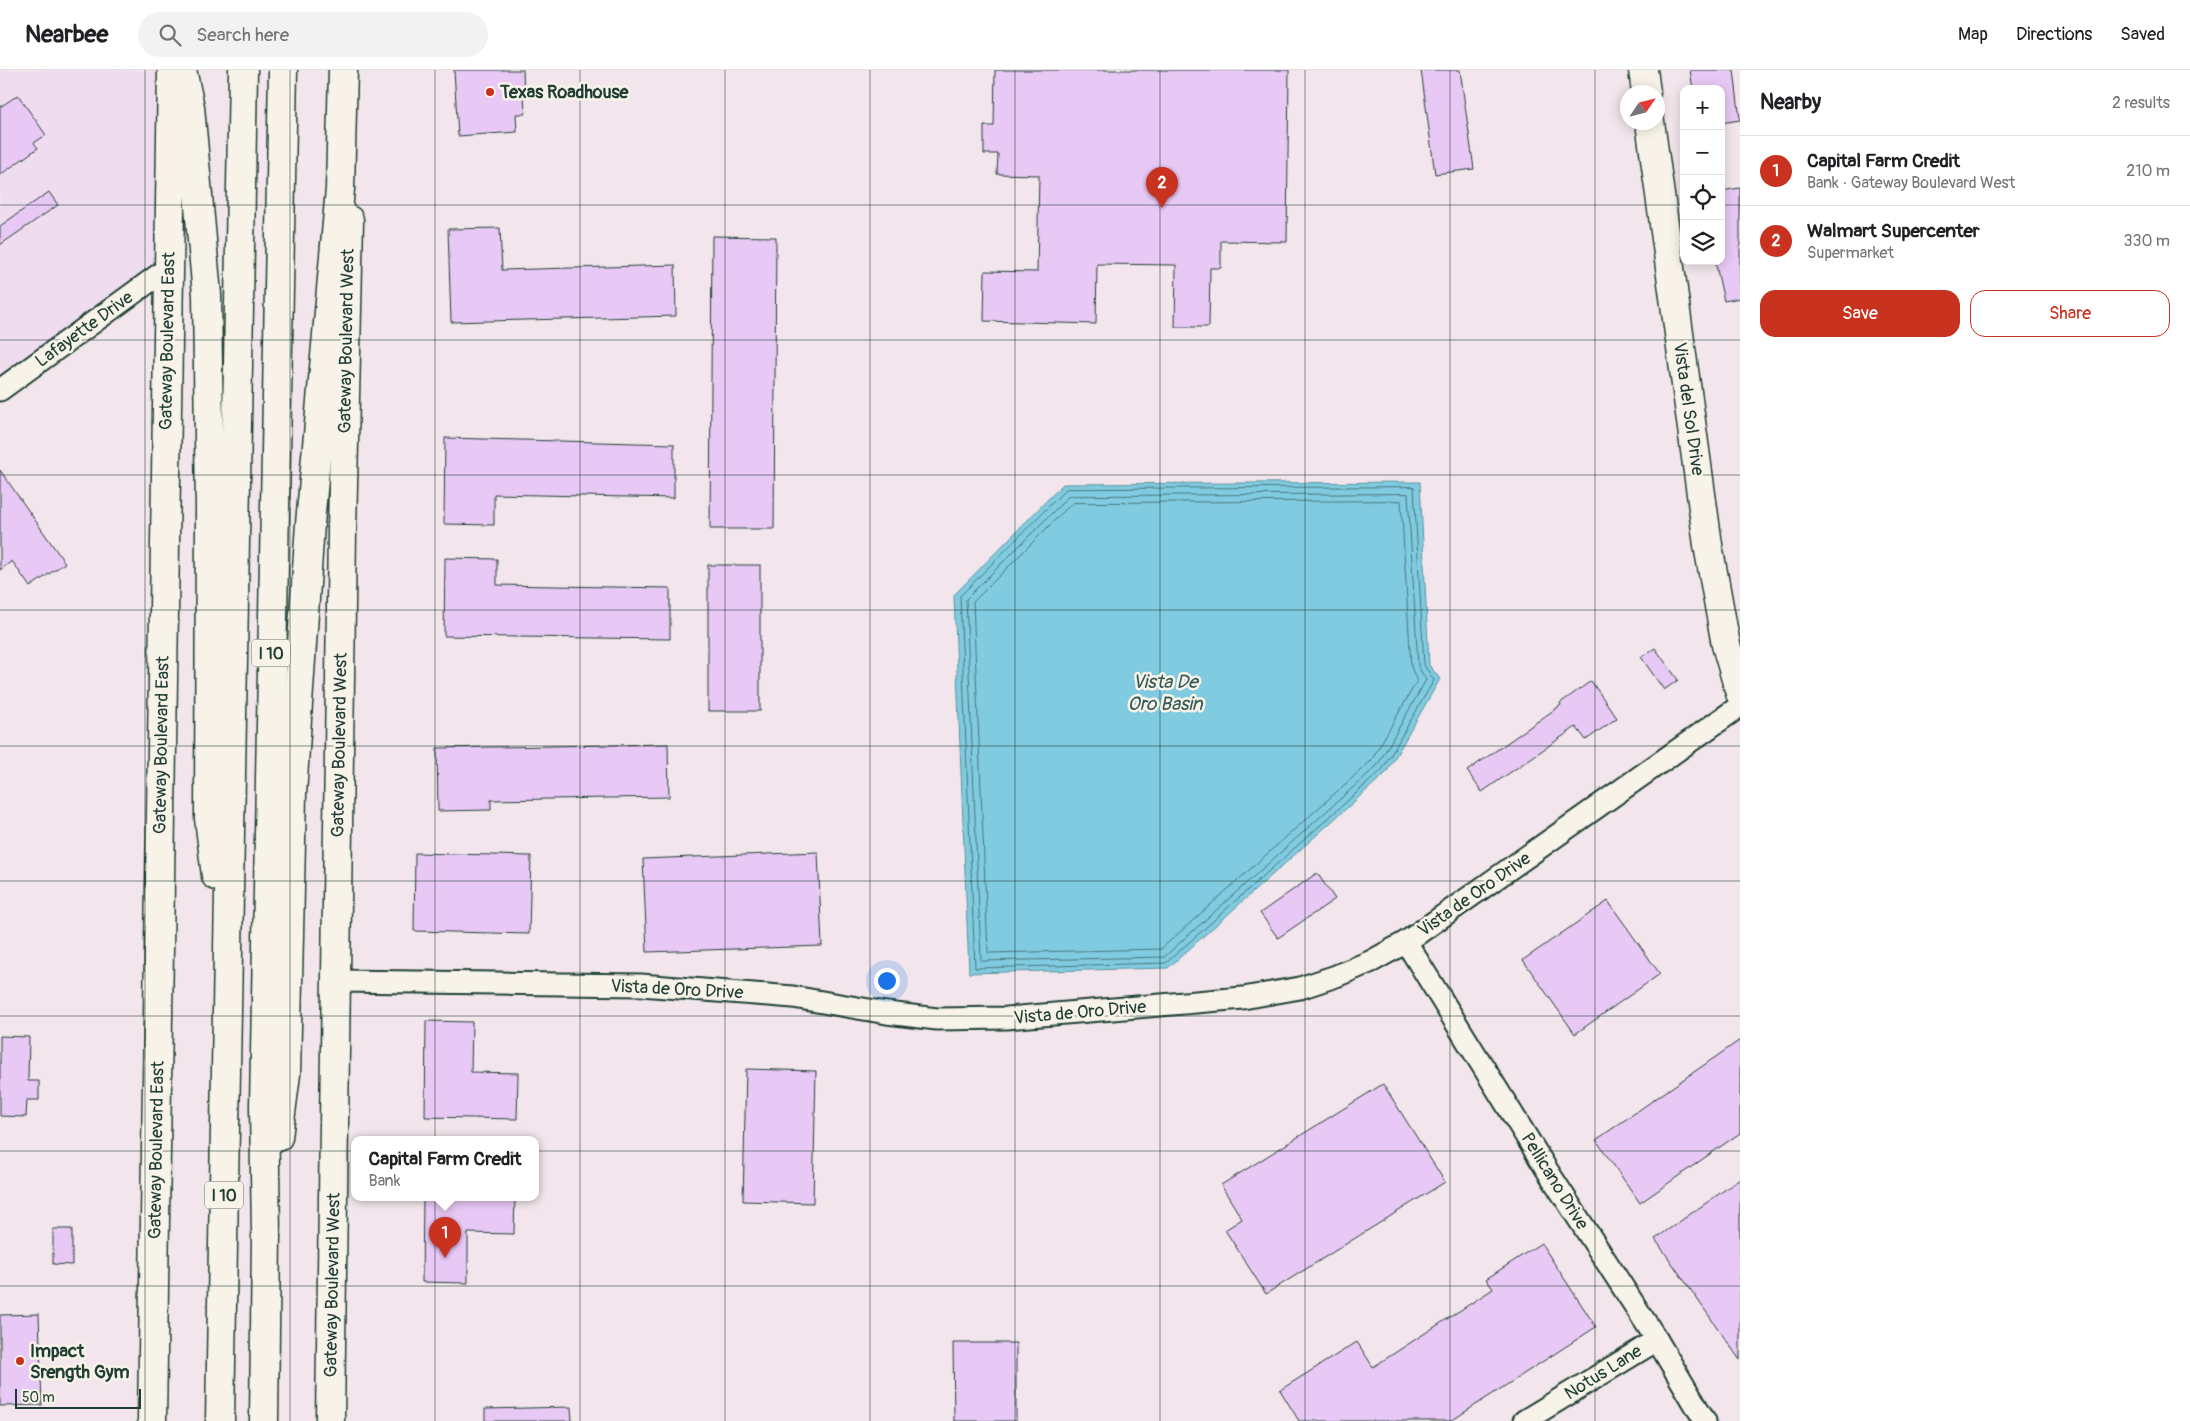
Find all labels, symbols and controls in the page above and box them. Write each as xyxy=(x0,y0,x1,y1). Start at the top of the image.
search box xyxy=(138,12,488,57)
text: Nearbee xyxy=(25,20,108,49)
icon: search xyxy=(156,21,184,49)
text: Search here xyxy=(196,23,289,47)
text: Map xyxy=(1958,23,1988,46)
text: Directions xyxy=(2016,23,2092,46)
text: Saved xyxy=(2120,23,2165,46)
place label: Texas Roadhouse xyxy=(499,81,630,104)
north arrow xyxy=(1620,85,1665,130)
map controls xyxy=(1680,85,1725,265)
button: + xyxy=(1680,85,1725,130)
marker: Texas Roadhouse xyxy=(484,86,496,98)
text: Nearby xyxy=(1760,89,1821,116)
text: 2 results xyxy=(2112,93,2170,113)
button: − xyxy=(1680,130,1725,175)
text: Capital Farm Credit xyxy=(1807,149,1960,173)
text: 1 xyxy=(1773,161,1779,181)
text: 210 m xyxy=(2126,161,2170,181)
pin: 2 xyxy=(1146,167,1178,208)
text: Bank · Gateway Boulevard West xyxy=(1807,173,2015,193)
button: locate xyxy=(1680,175,1725,220)
text: Walmart Supercenter xyxy=(1807,219,1980,243)
button: layers xyxy=(1680,220,1725,265)
text: 2 xyxy=(1772,231,1780,251)
text: 330 m xyxy=(2124,231,2170,251)
text: Supermarket xyxy=(1807,243,1894,263)
street label: Gateway Boulevard West xyxy=(333,248,360,434)
street label: Gateway Boulevard East xyxy=(154,251,181,430)
street label: Lafayette Drive xyxy=(31,286,138,373)
button: Save xyxy=(1760,290,1960,337)
button: Share xyxy=(1970,290,2170,337)
street label: Vista del Sol Drive xyxy=(1668,341,1709,477)
road number: I 10 xyxy=(252,640,290,666)
street label: Gateway Boulevard West xyxy=(326,652,353,838)
street label: Gateway Boulevard East xyxy=(148,655,175,834)
water label: Vista De Oro Basin xyxy=(1128,670,1204,716)
street label: Vista de Oro Drive xyxy=(1413,847,1535,942)
your location xyxy=(874,968,900,994)
street label: Vista de Oro Drive xyxy=(610,975,744,1004)
street label: Vista de Oro Drive xyxy=(1013,995,1147,1030)
street label: Gateway Boulevard East xyxy=(143,1060,170,1239)
street label: Pellicano Drive xyxy=(1516,1128,1594,1234)
popup xyxy=(351,1136,539,1201)
text: Capital Farm Credit xyxy=(369,1147,521,1171)
text: Bank xyxy=(369,1171,400,1191)
road number: I 10 xyxy=(205,1182,243,1208)
street label: Gateway Boulevard West xyxy=(319,1192,346,1378)
pin: 1 xyxy=(429,1217,461,1258)
place label: Impact Srength Gym xyxy=(30,1340,130,1384)
street label: Notus Lane xyxy=(1560,1340,1646,1405)
marker: Impact Srength Gym xyxy=(14,1355,26,1367)
scale bar xyxy=(15,1386,141,1409)
text: 50 m xyxy=(22,1389,55,1406)

